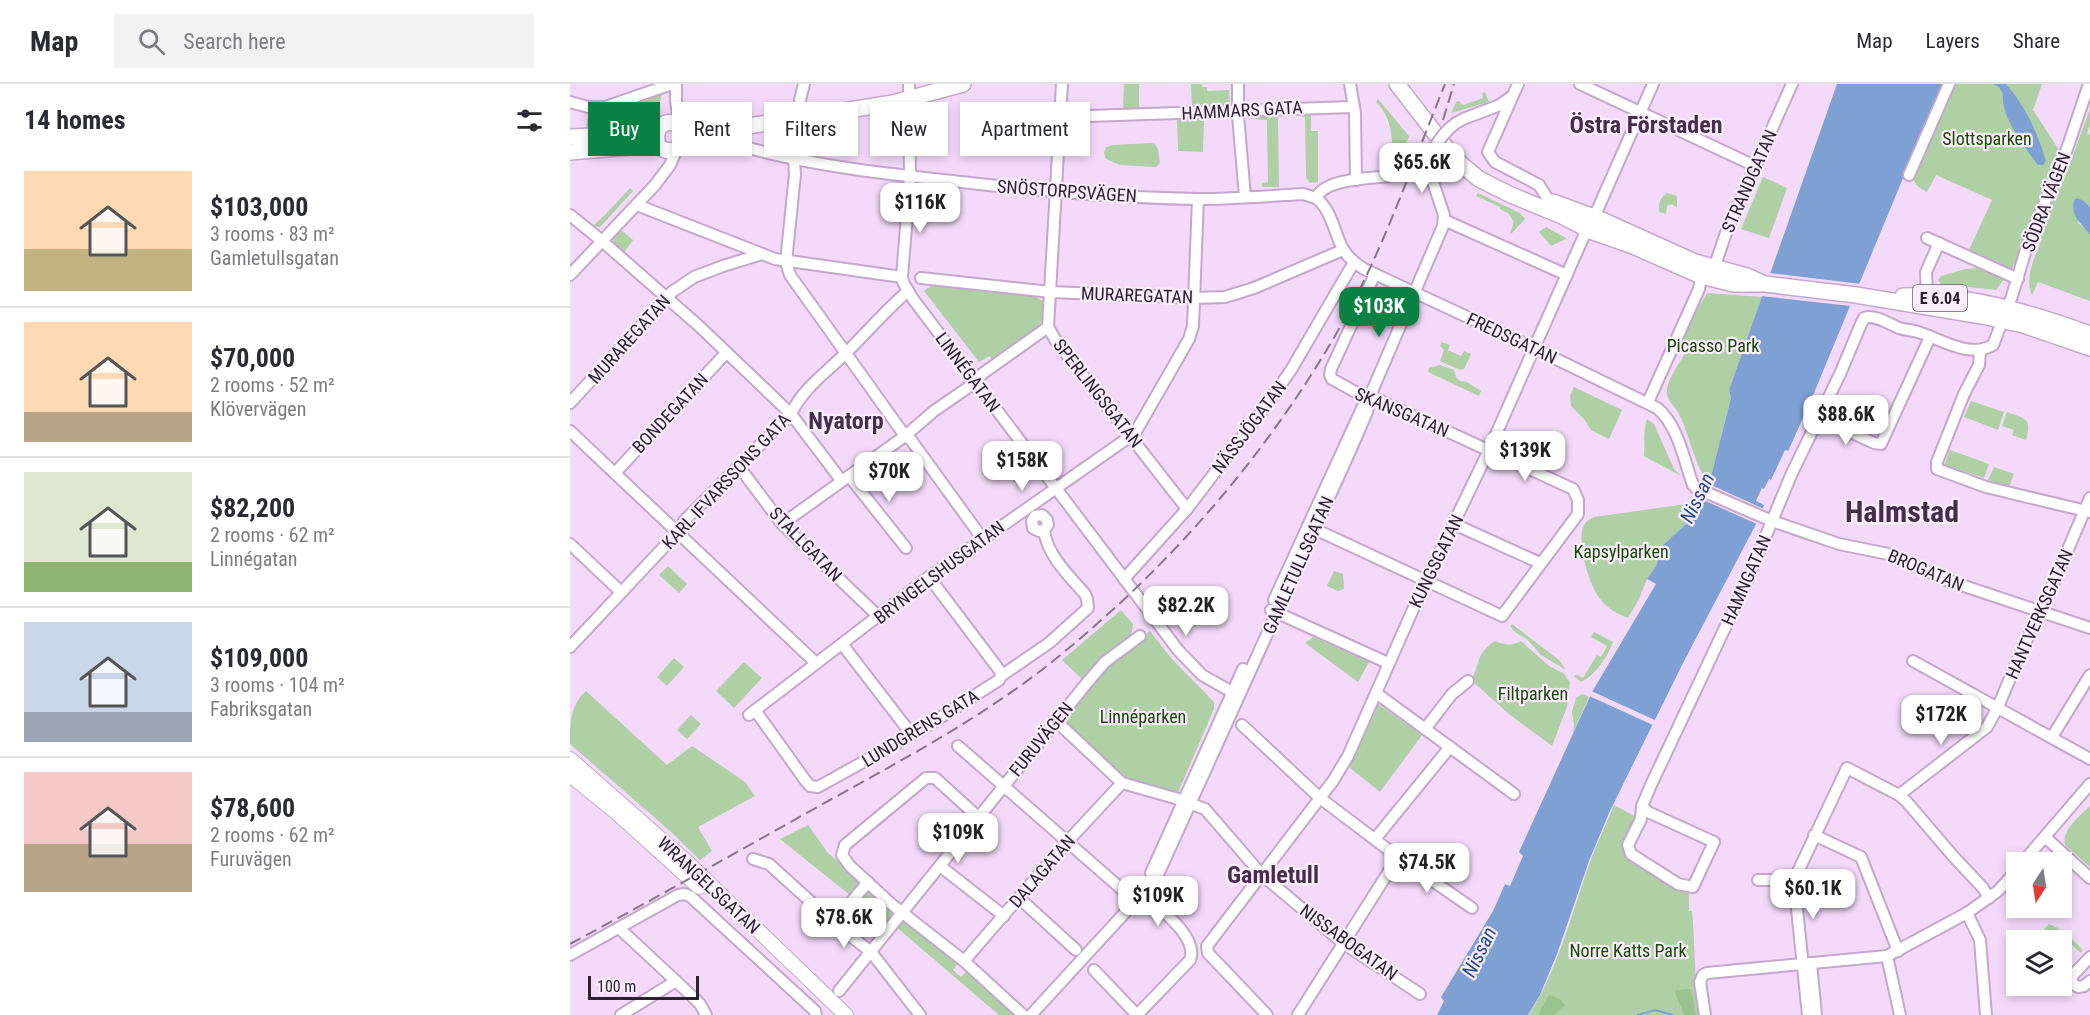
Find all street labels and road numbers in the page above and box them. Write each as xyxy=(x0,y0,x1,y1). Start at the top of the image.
street label: HAMMARS GATA xyxy=(1181,96,1304,124)
street label: STRANDGATAN xyxy=(1717,126,1781,236)
street label: SÖDRA VÄGEN xyxy=(2017,149,2075,255)
street label: SNÖSTORPSVÄGEN xyxy=(996,176,1138,206)
street label: MURAREGATAN xyxy=(1081,283,1193,307)
road number: E 6.04 xyxy=(1913,285,1967,311)
street label: MURAREGATAN xyxy=(584,290,674,388)
street label: FREDSGATAN xyxy=(1464,308,1560,368)
street label: LINNÉGATAN xyxy=(931,328,1005,416)
street label: SPERLINGSGATAN xyxy=(1049,334,1147,452)
street label: BONDEGATAN xyxy=(628,369,712,457)
street label: NÄSSJÖGATAN xyxy=(1208,377,1290,477)
street label: SKANSGATAN xyxy=(1352,383,1452,441)
street label: KARL IFVARSSONS GATA xyxy=(658,408,795,553)
street label: GAMLETULLSGATAN xyxy=(1258,493,1338,637)
street label: STALLGATAN xyxy=(765,503,847,585)
street label: KUNGSGATAN xyxy=(1404,511,1468,611)
street label: BRYNGELSHUSGATAN xyxy=(870,516,1008,628)
street label: HAMNGATAN xyxy=(1717,532,1775,628)
street label: BROGATAN xyxy=(1885,545,1967,595)
street label: HANTVERKSGATAN xyxy=(2001,546,2077,682)
street label: LUNDGRENS GATA xyxy=(858,685,983,771)
street label: FURUVÄGEN xyxy=(1005,698,1077,780)
street label: DALAGATAN xyxy=(1005,830,1079,912)
street label: WRANGELSGATAN xyxy=(653,832,765,938)
street label: NISSABOGATAN xyxy=(1296,900,1402,984)

